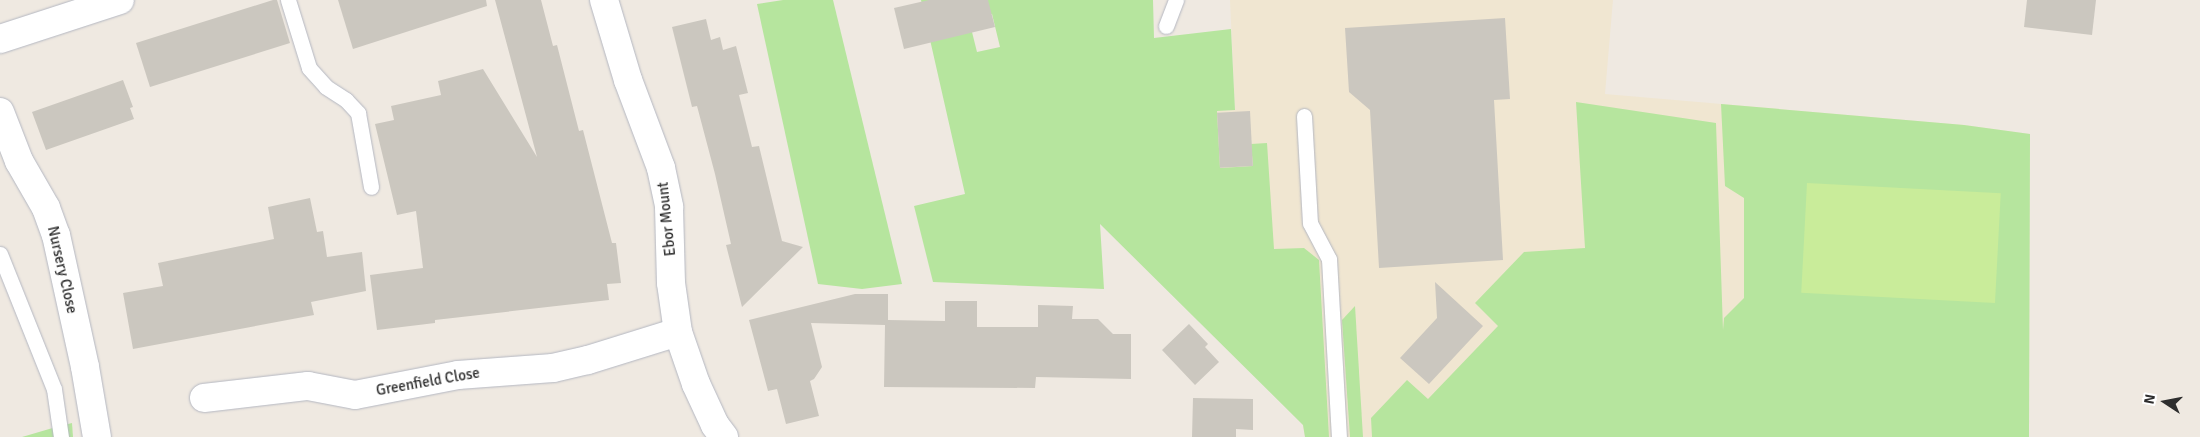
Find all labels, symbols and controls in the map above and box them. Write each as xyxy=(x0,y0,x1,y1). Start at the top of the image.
street label: Ebor Mount xyxy=(654,181,680,257)
street label: Nursery Close xyxy=(43,224,81,316)
street label: Greenfield Close xyxy=(375,364,481,400)
north arrow xyxy=(2140,377,2190,427)
text: N xyxy=(2141,393,2159,405)

